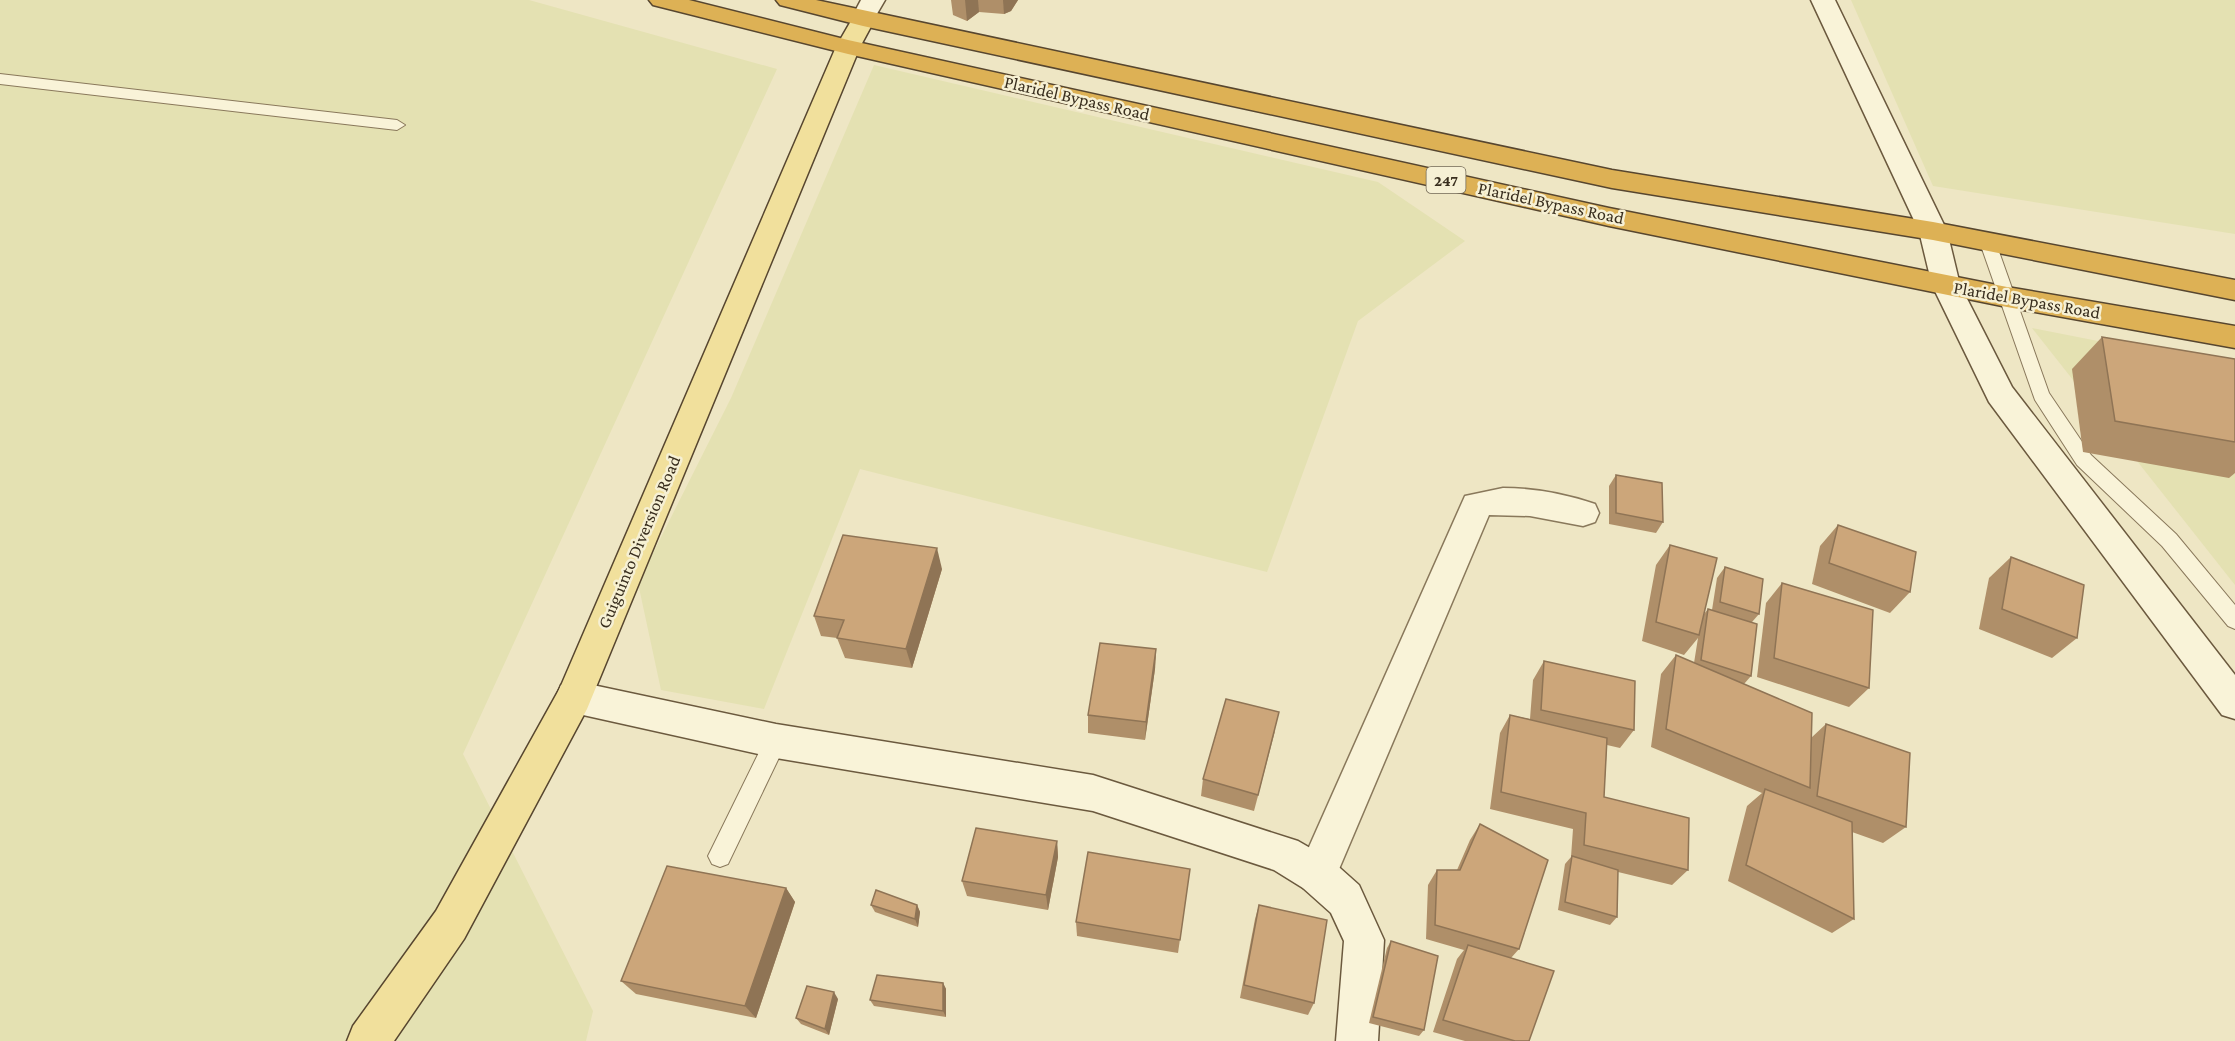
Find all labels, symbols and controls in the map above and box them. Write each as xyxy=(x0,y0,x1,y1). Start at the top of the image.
street label: Plaridel Bypass Road xyxy=(1002,72,1152,125)
road number: 247 xyxy=(1426,167,1466,193)
street label: Plaridel Bypass Road xyxy=(1476,178,1626,228)
street label: Plaridel Bypass Road xyxy=(1952,277,2102,323)
street label: Guiguinto Diversion Road xyxy=(594,452,685,631)

